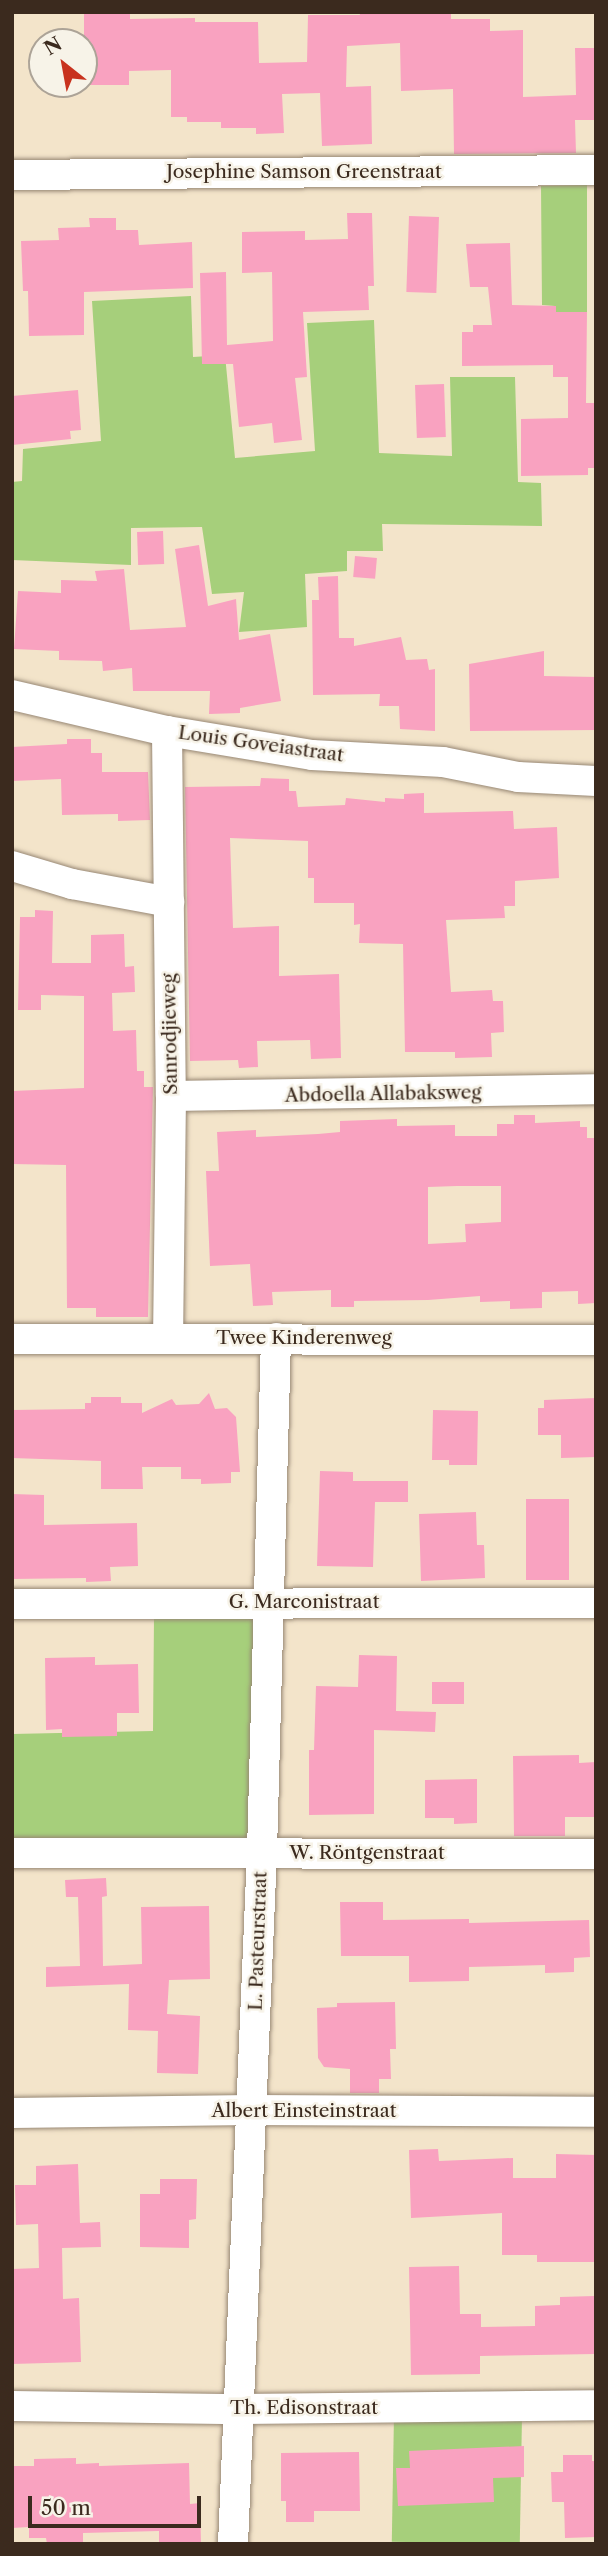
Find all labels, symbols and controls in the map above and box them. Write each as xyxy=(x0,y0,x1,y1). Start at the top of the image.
north arrow xyxy=(28,28,98,98)
text: N xyxy=(40,32,66,60)
street label: Josephine Samson Greenstraat xyxy=(166,161,442,183)
street label: Louis Goveiastraat xyxy=(177,721,345,767)
street label: Sanrodjieweg xyxy=(158,973,182,1095)
street label: Abdoella Allabaksweg xyxy=(284,1081,482,1107)
street label: Twee Kinderenweg xyxy=(216,1327,392,1349)
street label: G. Marconistraat xyxy=(229,1591,379,1613)
street label: W. Röntgenstraat xyxy=(289,1842,445,1864)
street label: L. Pasteurstraat xyxy=(244,1871,272,2011)
street label: Albert Einsteinstraat xyxy=(211,2100,397,2122)
street label: Th. Edisonstraat xyxy=(230,2397,378,2419)
scale bar xyxy=(32,2482,205,2526)
text: 50 m xyxy=(41,2495,91,2520)

